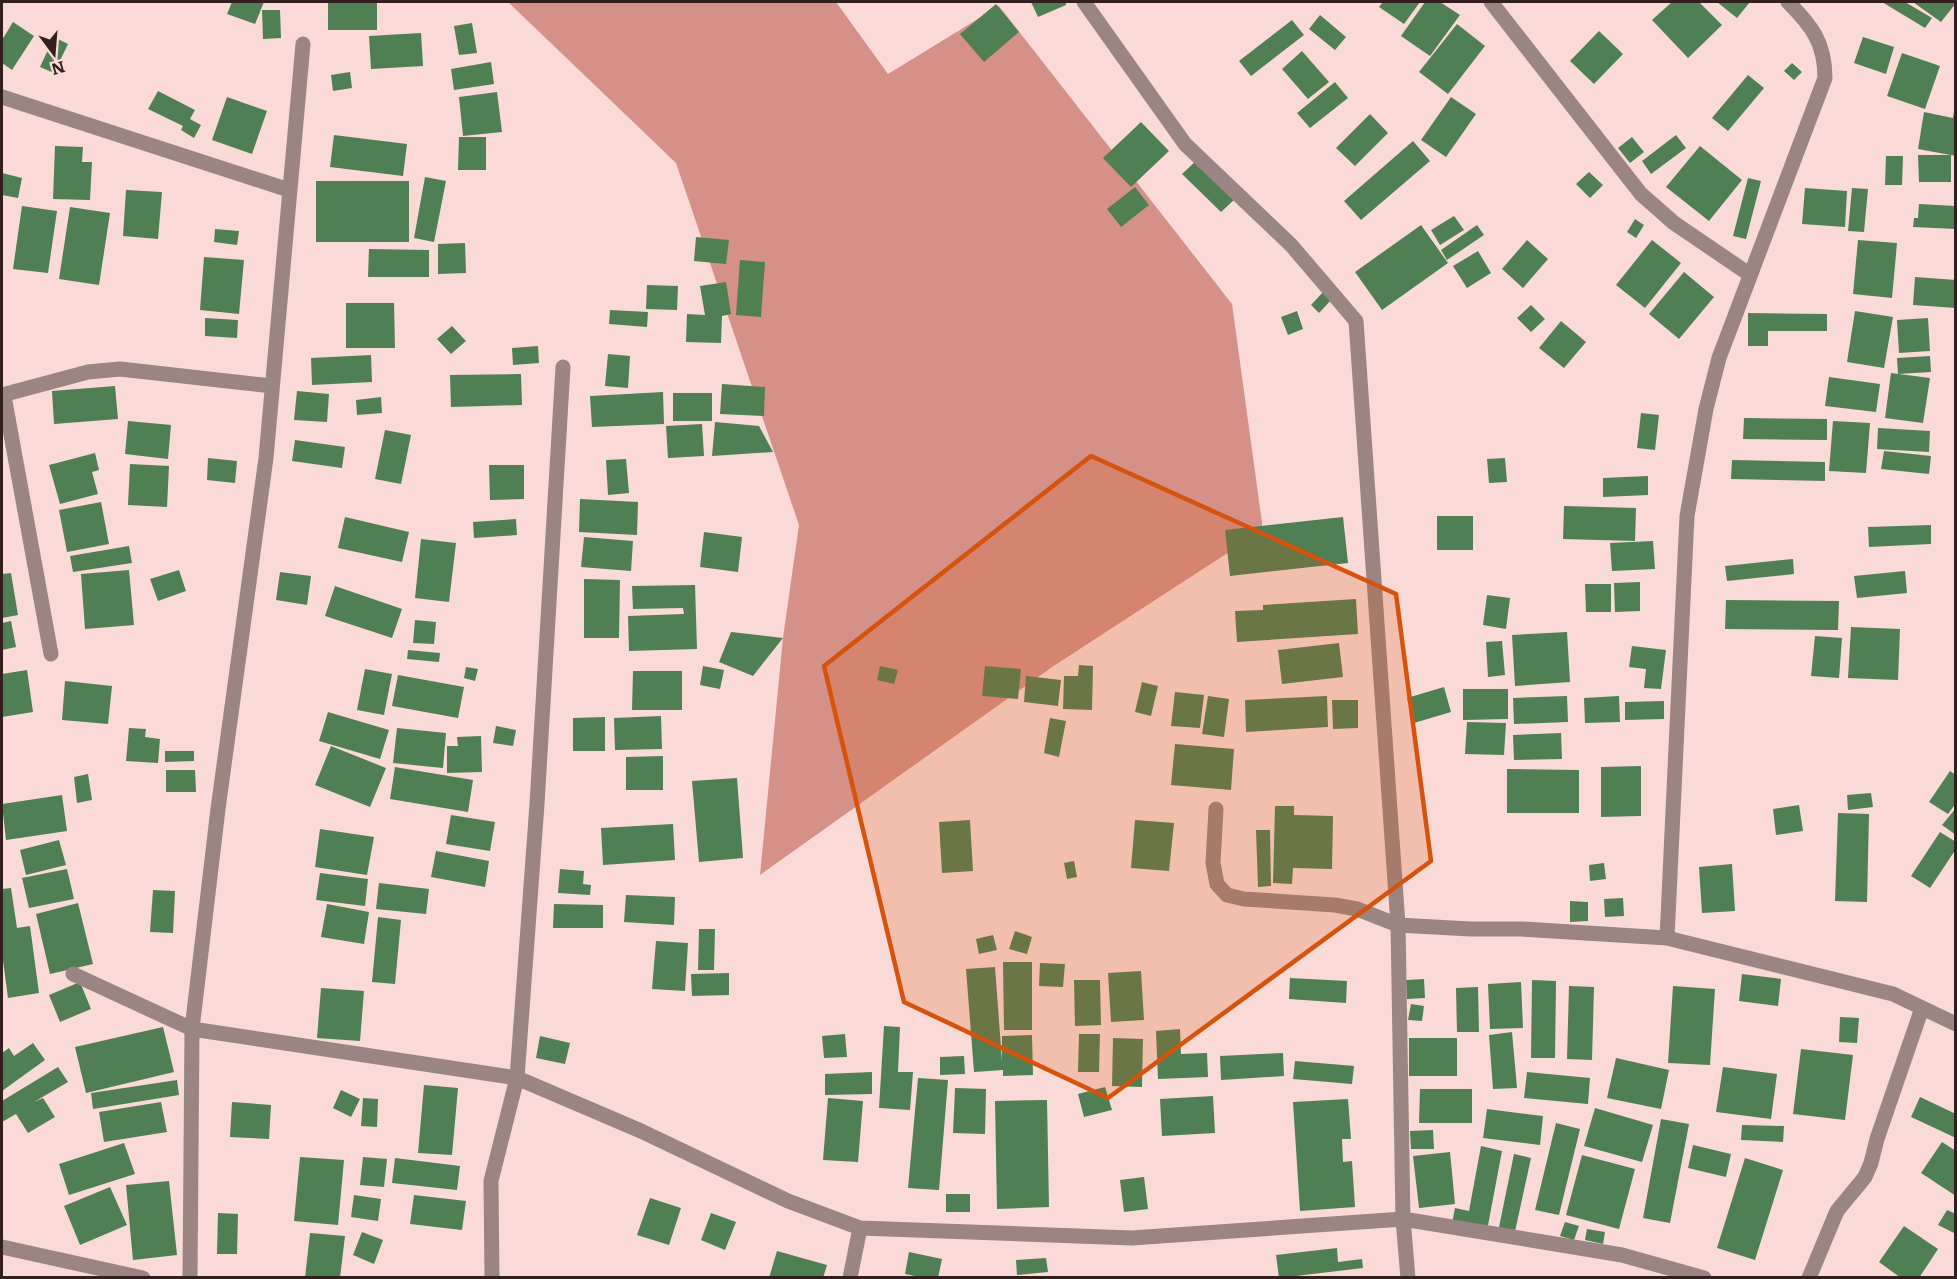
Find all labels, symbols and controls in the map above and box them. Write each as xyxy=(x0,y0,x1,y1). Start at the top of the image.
north arrow xyxy=(24,24,84,84)
text: N xyxy=(49,56,68,83)

